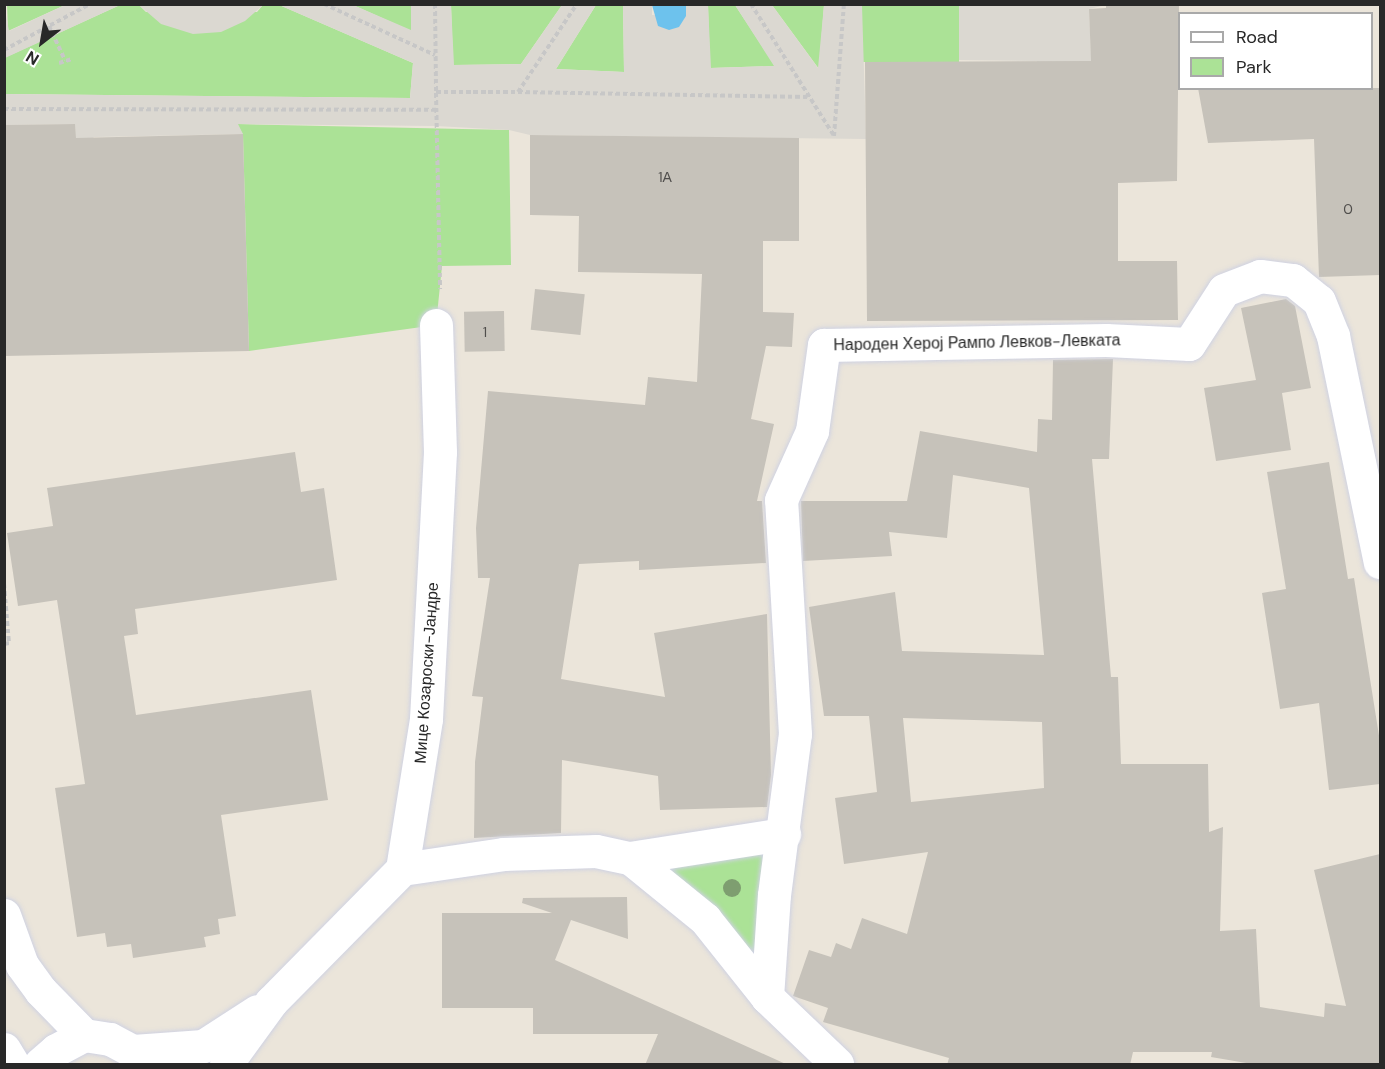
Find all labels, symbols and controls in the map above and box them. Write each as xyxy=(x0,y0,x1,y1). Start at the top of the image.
north arrow xyxy=(12,12,72,72)
legend xyxy=(1178,12,1373,90)
text: Road xyxy=(1236,25,1278,49)
text: N xyxy=(22,46,43,70)
text: Park xyxy=(1236,55,1272,79)
house number: 1А xyxy=(658,169,672,185)
house number: 0 xyxy=(1343,201,1353,217)
house number: 1 xyxy=(483,324,487,340)
street label: Народен Херој Рампо Левков-Левката xyxy=(833,331,1121,355)
street label: Мице Козароски-Јандре xyxy=(411,582,443,764)

